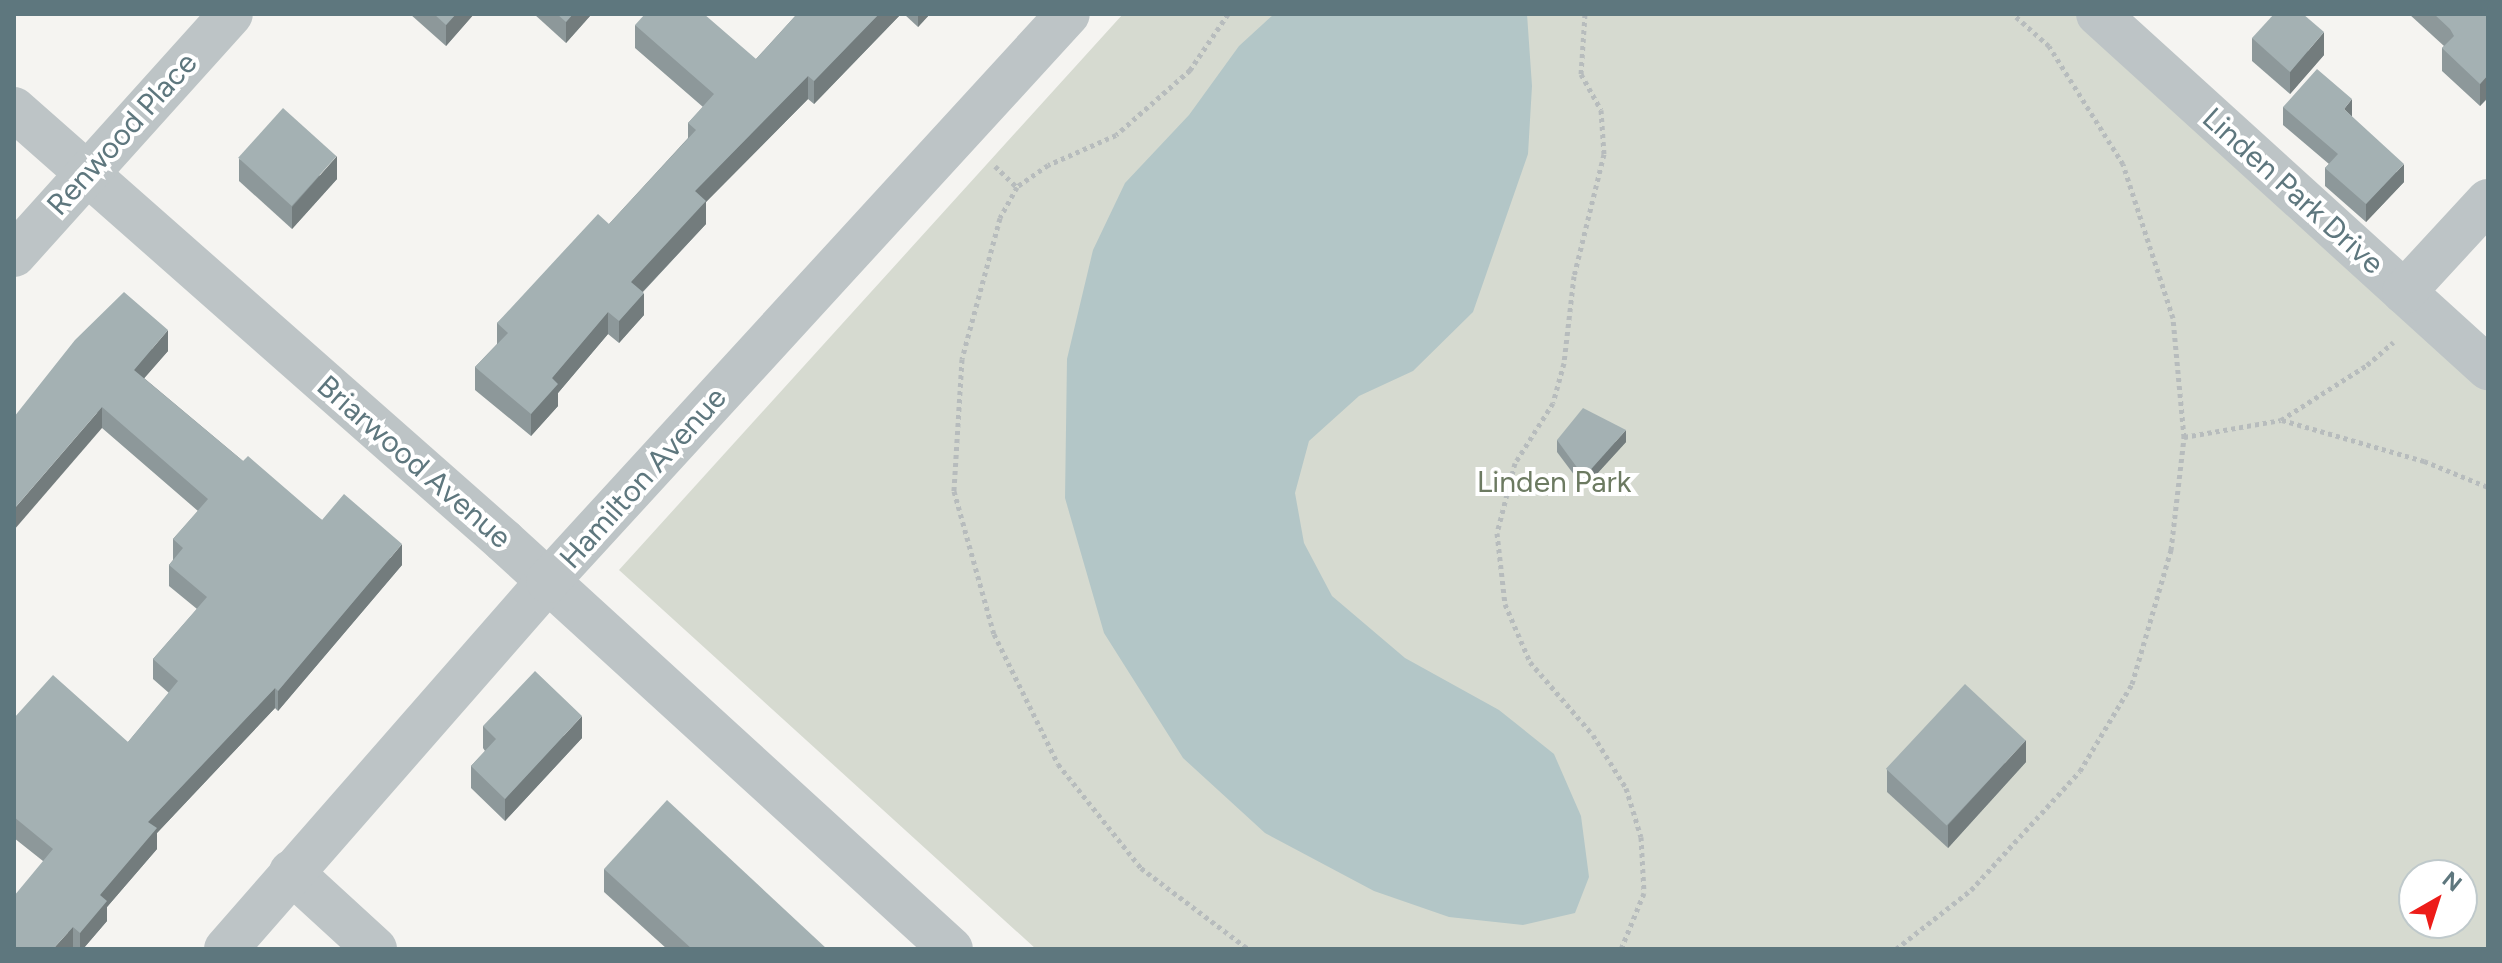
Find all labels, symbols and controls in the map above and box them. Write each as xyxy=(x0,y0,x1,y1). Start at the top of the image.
street label: Renwood Place xyxy=(40,45,204,223)
street label: Linden Park Drive xyxy=(2195,100,2391,282)
street label: Briarwood Avenue xyxy=(310,368,518,556)
street label: Hamilton Avenue xyxy=(552,380,734,576)
park label: Linden Park xyxy=(1477,464,1631,500)
north arrow xyxy=(2398,859,2478,939)
text: N xyxy=(2437,866,2467,897)

